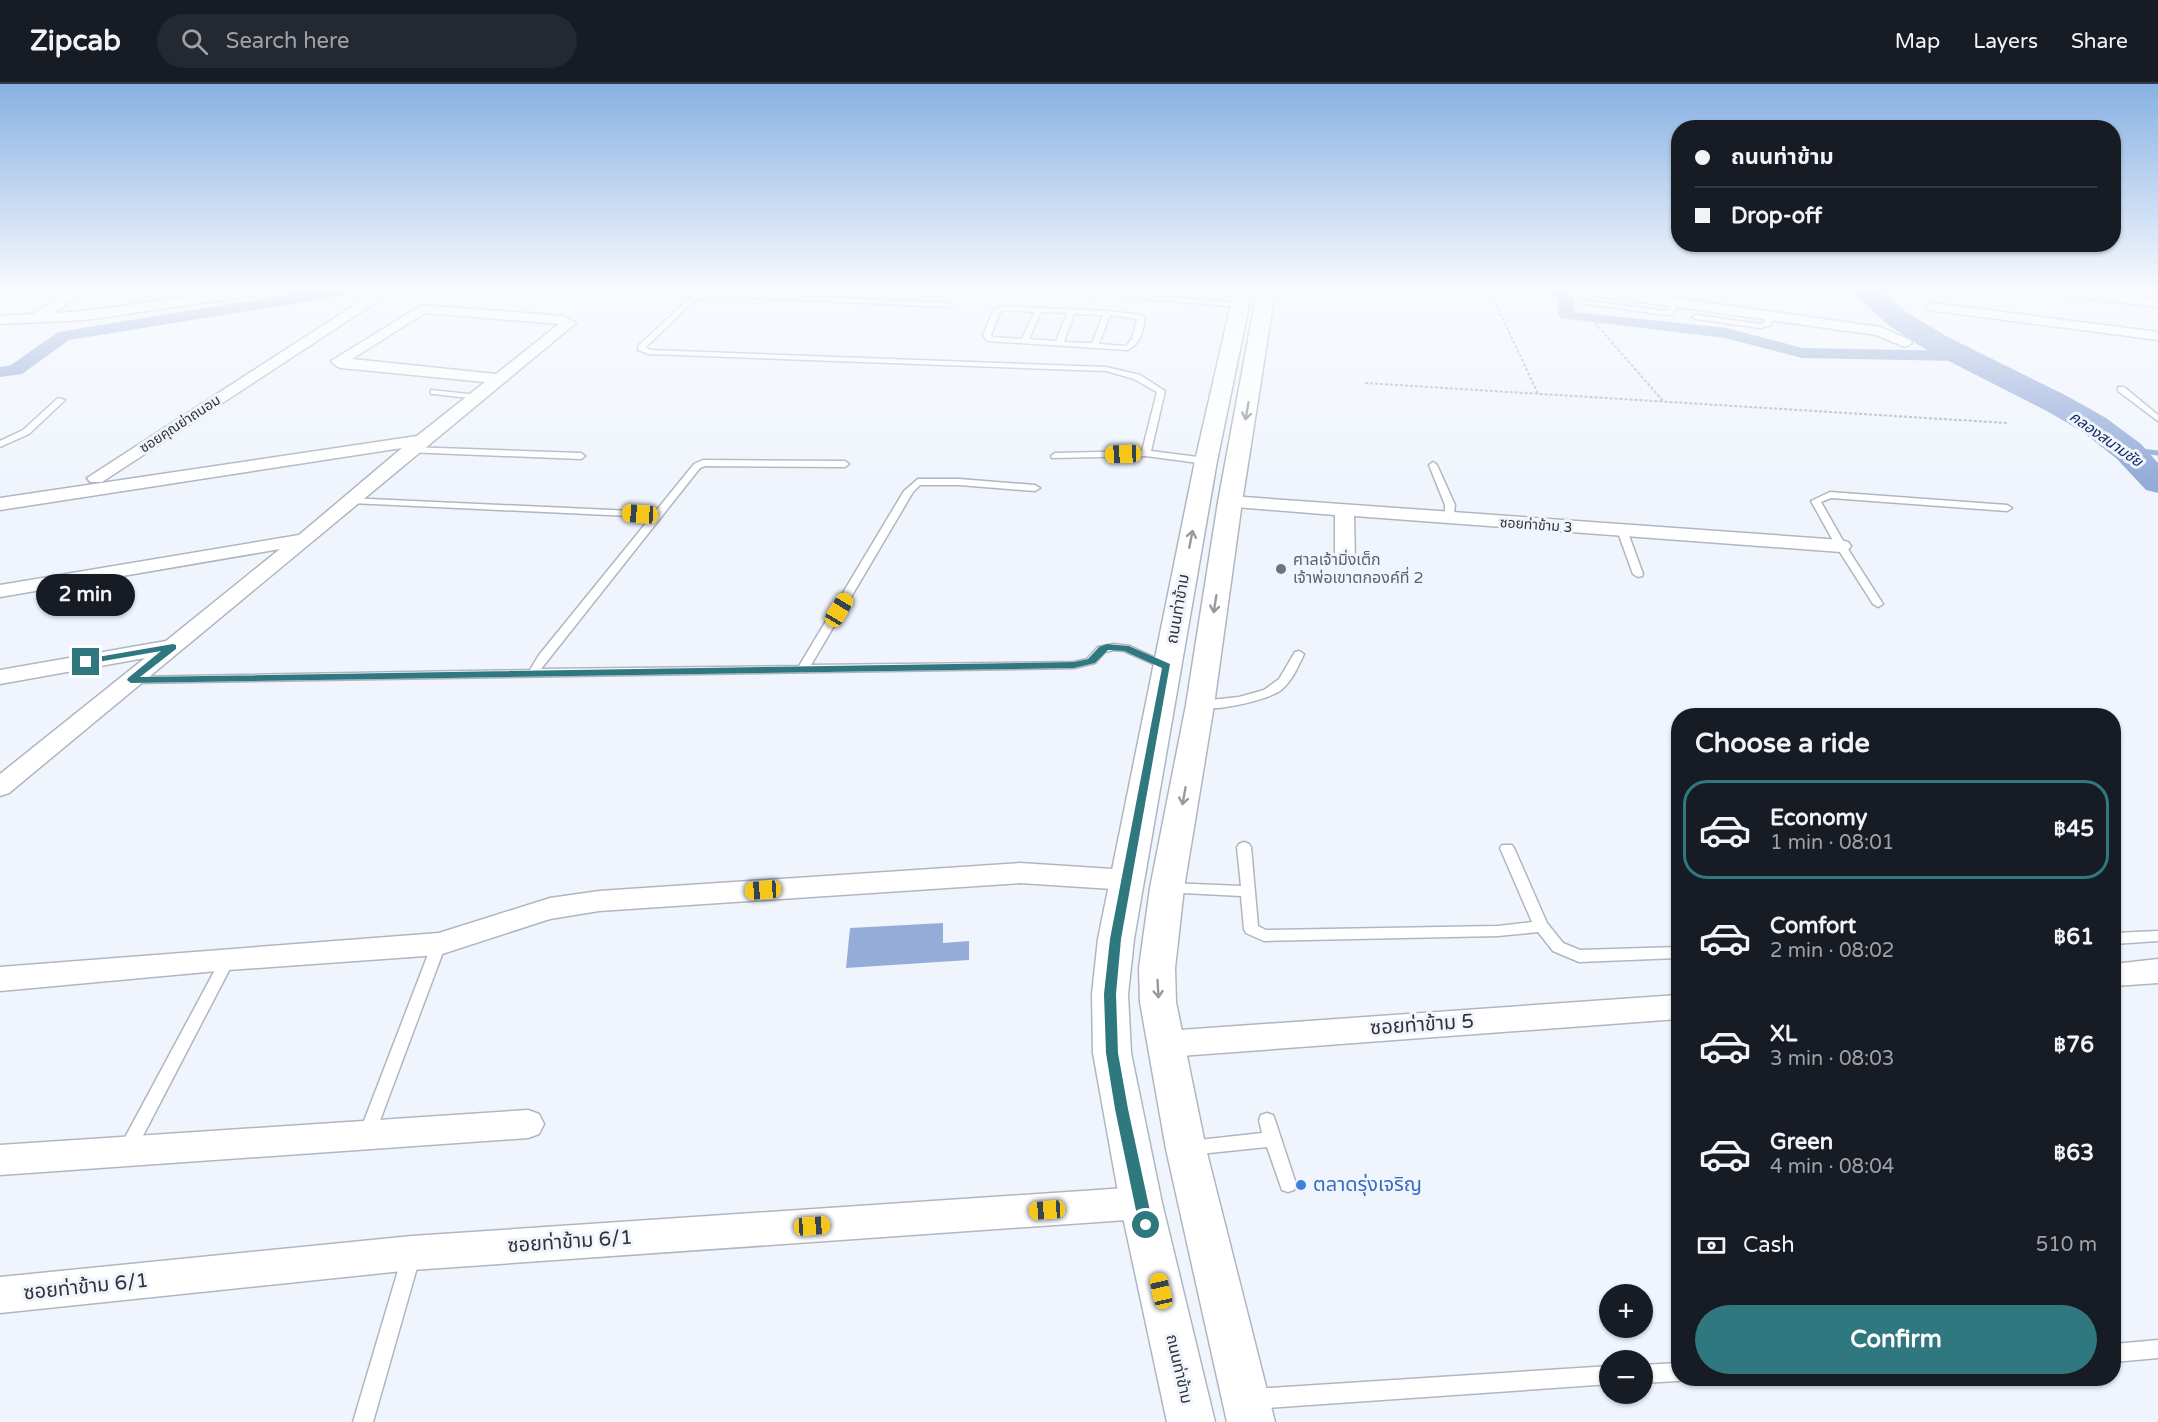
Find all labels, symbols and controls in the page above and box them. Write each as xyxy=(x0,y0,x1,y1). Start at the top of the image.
search box xyxy=(157,14,577,68)
text: Zipcab xyxy=(30,24,121,58)
icon: search xyxy=(178,25,211,58)
text: Search here xyxy=(226,28,350,54)
text: Map xyxy=(1895,29,1940,54)
text: Layers xyxy=(1973,29,2038,54)
text: Share xyxy=(2071,29,2128,54)
text: ถนนท่าข้าม xyxy=(1731,144,1834,170)
text: Drop-off xyxy=(1731,203,1822,229)
street label: ซอยคุณย่าถนอม xyxy=(136,392,224,456)
one-way arrow xyxy=(1241,401,1252,421)
water label: คลองสนามชัย xyxy=(2066,407,2147,471)
car xyxy=(1105,444,1141,464)
car xyxy=(621,504,659,524)
street label: ซอยท่าข้าม 3 xyxy=(1499,514,1573,536)
one-way arrow xyxy=(1186,530,1197,550)
place label: ศาลเจ้ามิ่งเต็ก เจ้าพ่อเขาตกองค์ที่ 2 xyxy=(1293,549,1424,588)
marker: ศาลเจ้ามิ่งเต็ก เจ้าพ่อเขาตกองค์ที่ 2 xyxy=(1274,562,1288,576)
street label: ถนนท่าข้าม xyxy=(1162,573,1194,645)
callout: 2 min xyxy=(36,575,136,617)
text: 2 min xyxy=(59,583,112,607)
car xyxy=(822,590,856,630)
one-way arrow xyxy=(1209,593,1220,613)
route end xyxy=(72,648,99,675)
text: Choose a ride xyxy=(1695,727,1870,760)
one-way arrow xyxy=(1178,786,1189,805)
icon: car xyxy=(1698,803,1752,857)
text: Economy xyxy=(1770,805,1867,831)
text: ฿45 xyxy=(2054,816,2094,842)
text: 1 min · 08:01 xyxy=(1770,831,1894,855)
car xyxy=(744,880,782,900)
icon: car xyxy=(1698,911,1752,965)
text: Comfort xyxy=(1770,913,1856,939)
text: ฿61 xyxy=(2054,924,2094,950)
text: 2 min · 08:02 xyxy=(1770,939,1894,963)
one-way arrow xyxy=(1152,978,1163,998)
street label: ซอยท่าข้าม 5 xyxy=(1369,1009,1475,1041)
icon: car xyxy=(1698,1019,1752,1073)
text: XL xyxy=(1770,1021,1797,1047)
text: ฿76 xyxy=(2054,1032,2094,1058)
text: 3 min · 08:03 xyxy=(1770,1047,1894,1071)
icon: car xyxy=(1698,1127,1752,1181)
text: Green xyxy=(1770,1129,1833,1155)
text: ฿63 xyxy=(2054,1140,2094,1166)
text: 4 min · 08:04 xyxy=(1770,1155,1894,1179)
place label: ตลาดรุ่งเจริญ xyxy=(1313,1173,1422,1197)
marker: ตลาดรุ่งเจริญ xyxy=(1294,1178,1308,1192)
car xyxy=(1028,1200,1066,1220)
route start xyxy=(1132,1211,1159,1238)
car xyxy=(793,1216,831,1236)
street label: ซอยท่าข้าม 6/1 xyxy=(507,1226,633,1258)
icon: cash xyxy=(1695,1229,1728,1262)
text: Cash xyxy=(1743,1232,1795,1258)
text: 510 m xyxy=(2036,1233,2097,1257)
street label: ซอยท่าข้าม 6/1 xyxy=(22,1269,150,1305)
car xyxy=(1148,1271,1174,1311)
map controls xyxy=(1599,1284,1653,1404)
button: + xyxy=(1599,1284,1653,1338)
button: Confirm xyxy=(1695,1305,2097,1374)
street label: ถนนท่าข้าม xyxy=(1161,1332,1197,1406)
button: − xyxy=(1599,1350,1653,1404)

